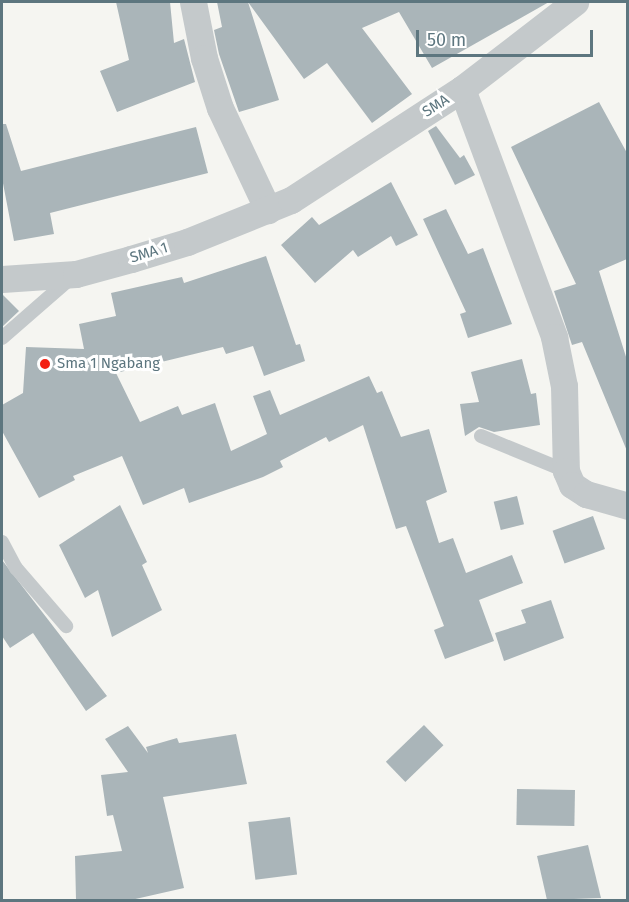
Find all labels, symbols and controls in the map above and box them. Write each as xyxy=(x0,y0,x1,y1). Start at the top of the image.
scale bar xyxy=(419,18,596,56)
text: 50 m xyxy=(427,29,466,51)
street label: SMA xyxy=(419,91,453,121)
street label: SMA 1 xyxy=(128,239,170,267)
place label: Sma 1 Ngabang xyxy=(57,355,160,373)
marker: Sma 1 Ngabang xyxy=(38,357,52,371)

